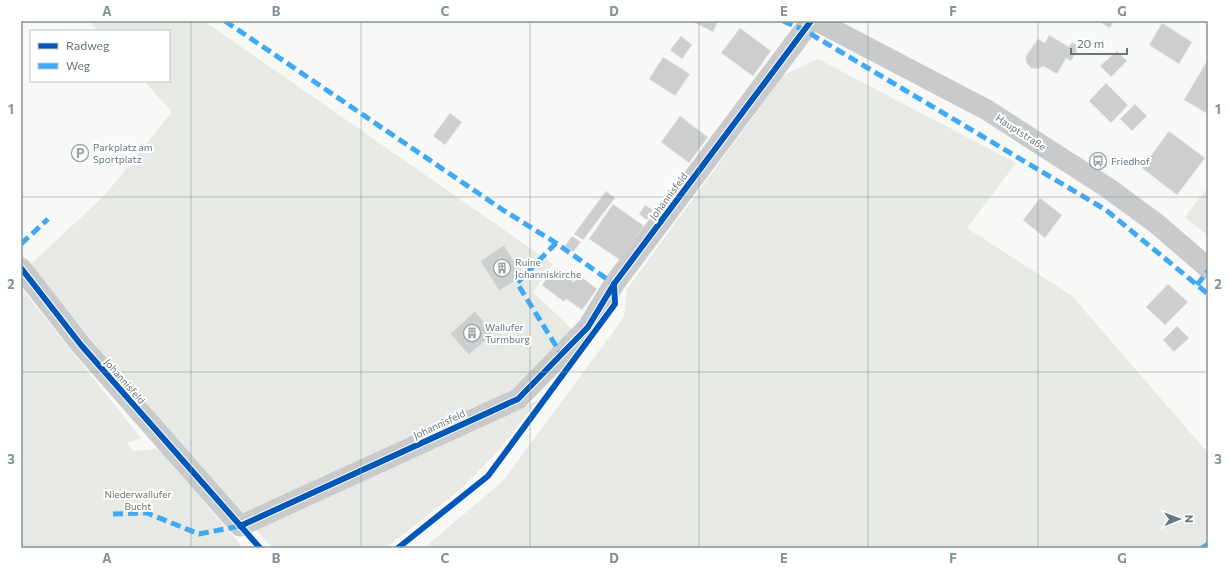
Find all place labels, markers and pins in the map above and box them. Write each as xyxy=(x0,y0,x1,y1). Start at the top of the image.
place label: Parkplatz am Sportplatz xyxy=(93,141,153,165)
parking icon: Parkplatz am Sportplatz xyxy=(70,143,90,163)
bus stop icon: Friedhof xyxy=(1088,151,1108,171)
place label: Friedhof xyxy=(1111,155,1150,167)
place label: Ruine Johanniskirche xyxy=(515,256,581,280)
building icon: Ruine Johanniskirche xyxy=(492,258,512,278)
place label: Wallufer Turmburg xyxy=(485,321,530,345)
building icon: Wallufer Turmburg xyxy=(462,323,482,343)

